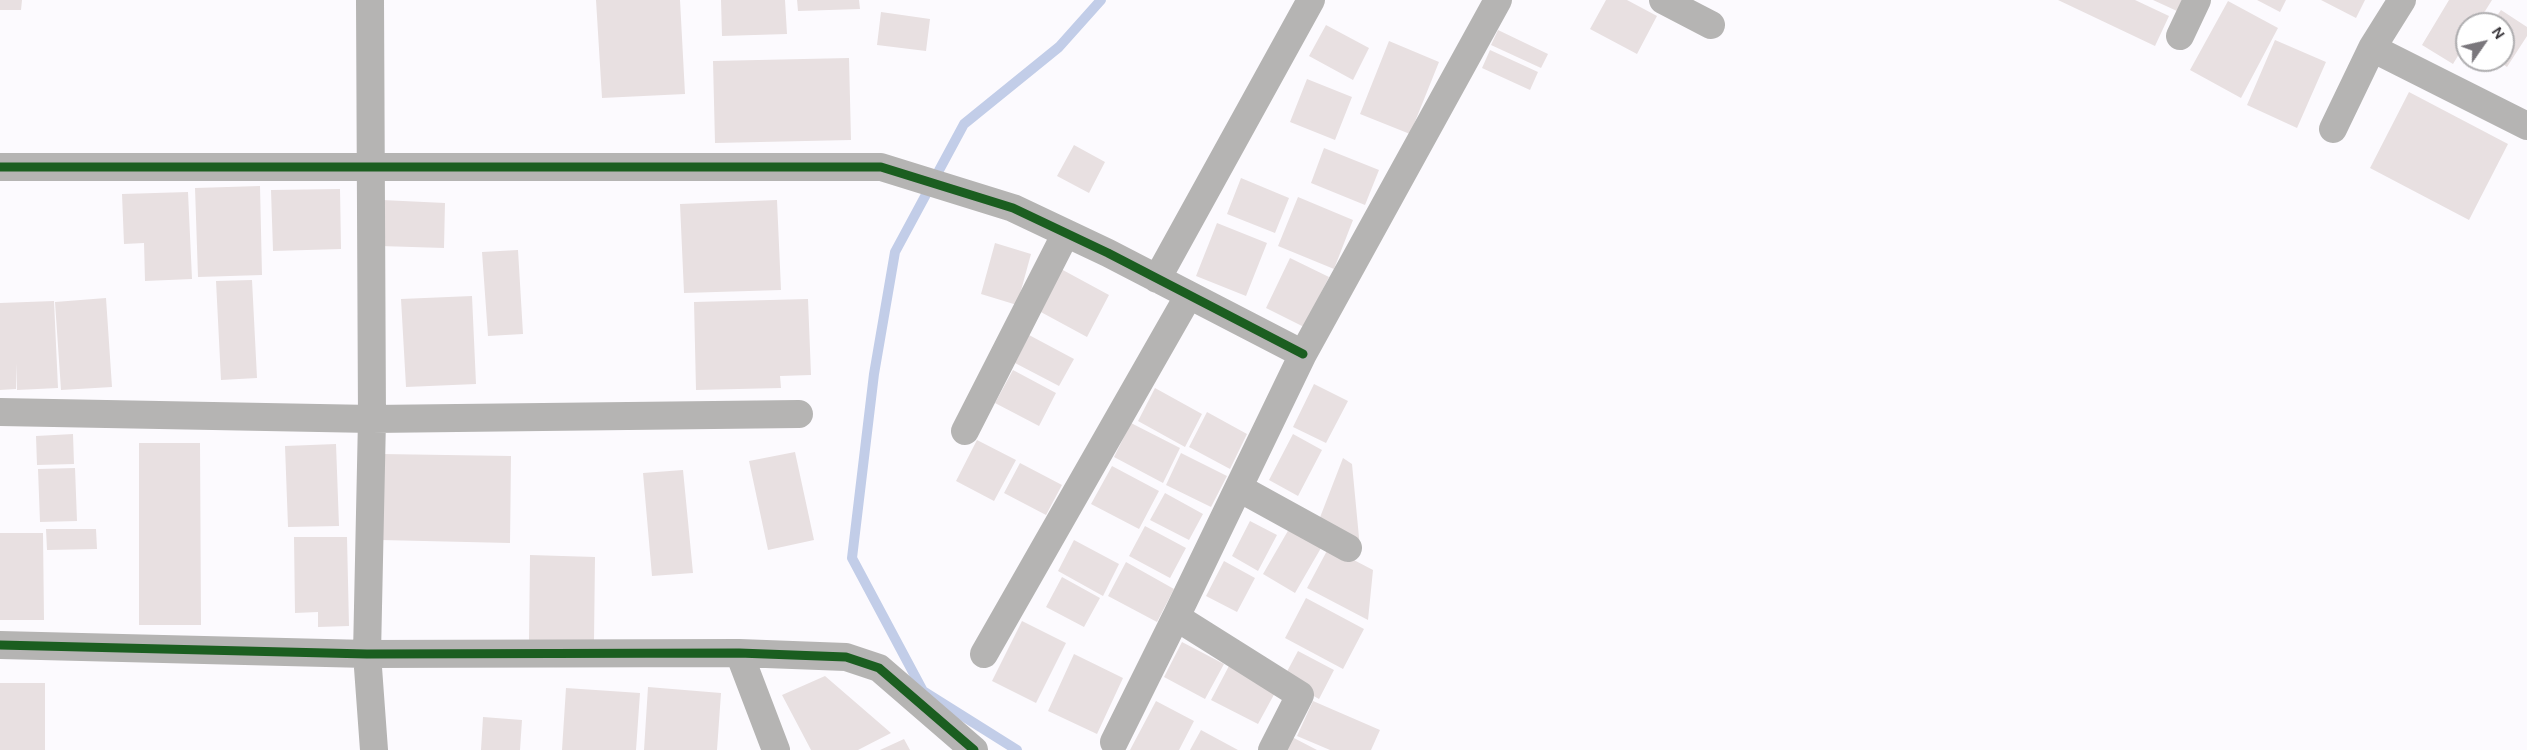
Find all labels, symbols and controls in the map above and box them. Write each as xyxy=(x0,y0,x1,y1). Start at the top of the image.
north arrow xyxy=(2455,12,2515,72)
text: N xyxy=(2488,23,2510,43)

